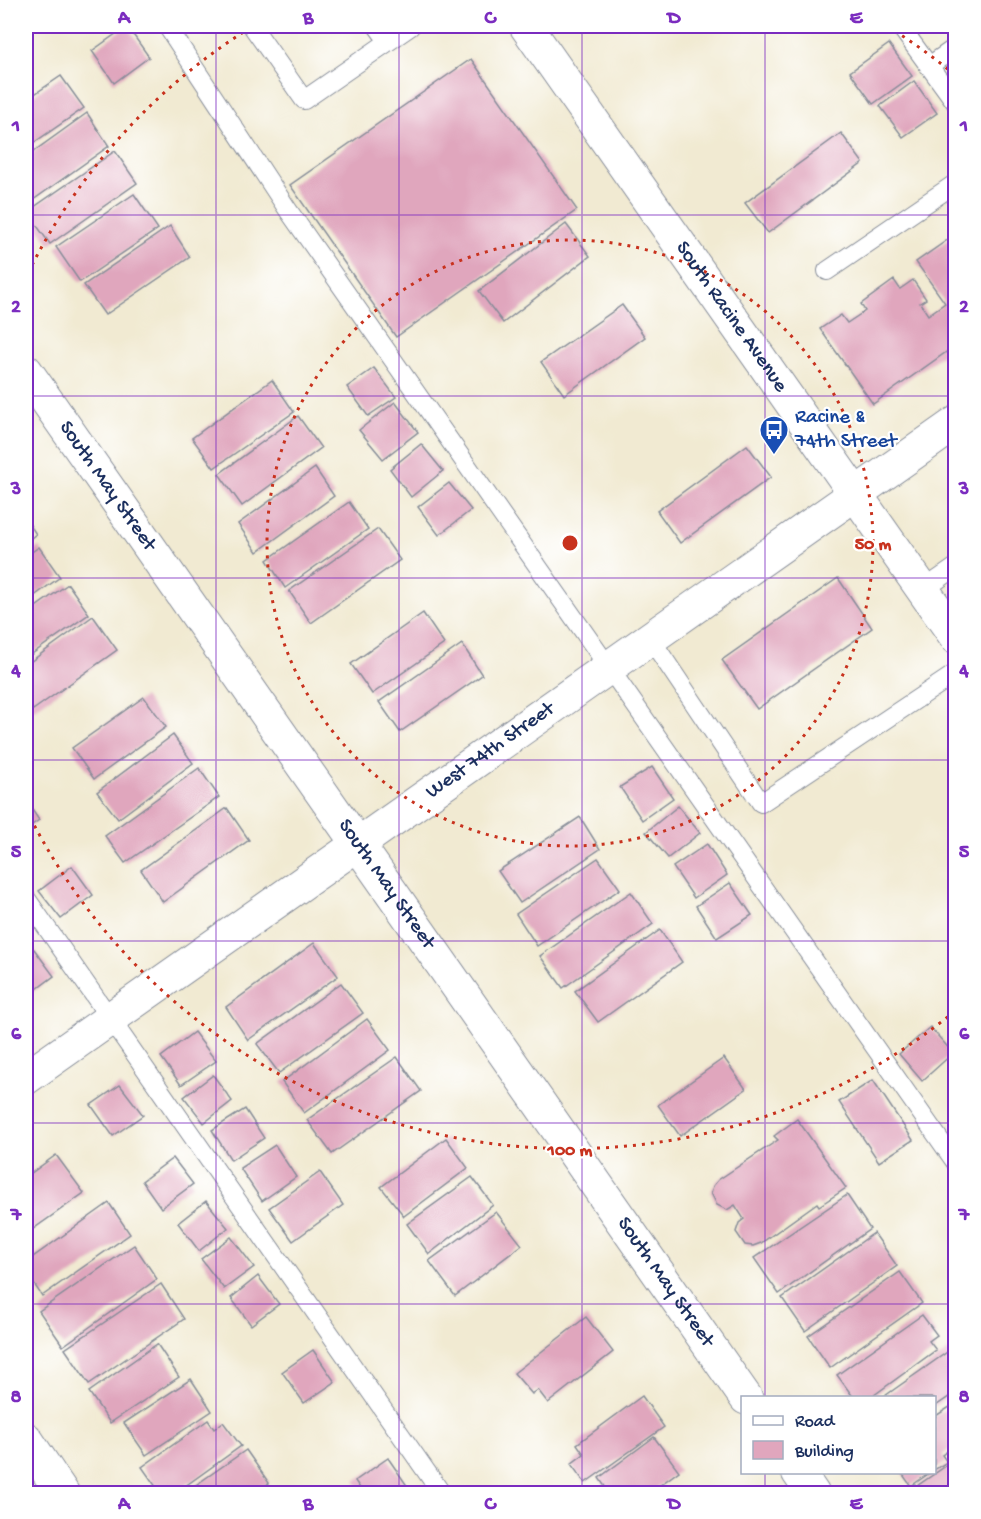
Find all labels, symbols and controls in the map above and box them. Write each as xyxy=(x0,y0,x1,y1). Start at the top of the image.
text: A xyxy=(117,8,132,31)
text: B xyxy=(302,8,314,31)
text: C xyxy=(484,8,498,31)
text: D xyxy=(665,8,681,31)
text: E xyxy=(850,8,864,31)
text: 1 xyxy=(11,116,20,139)
text: 1 xyxy=(959,116,968,139)
street label: South Racine Avenue xyxy=(669,237,793,398)
text: 2 xyxy=(11,297,21,320)
text: 2 xyxy=(959,297,969,320)
place label: Racine & 74th Street xyxy=(794,406,899,455)
bus stop icon: Racine & 74th Street xyxy=(758,414,790,456)
street label: South May Street xyxy=(53,417,162,558)
text: 3 xyxy=(10,479,21,502)
text: 3 xyxy=(958,479,969,502)
centre of rings xyxy=(560,533,580,553)
text: 50 m xyxy=(855,535,892,556)
text: 4 xyxy=(10,661,21,684)
text: 4 xyxy=(958,661,969,684)
street label: West 74th Street xyxy=(421,696,562,805)
street label: South May Street xyxy=(332,815,441,956)
text: 5 xyxy=(11,842,22,865)
text: 5 xyxy=(959,842,970,865)
text: 6 xyxy=(11,1024,22,1047)
text: 6 xyxy=(959,1024,970,1047)
text: 100 m xyxy=(547,1141,593,1162)
text: 7 xyxy=(10,1205,23,1228)
text: 7 xyxy=(958,1205,971,1228)
street label: South May Street xyxy=(611,1213,720,1354)
text: 8 xyxy=(11,1387,22,1410)
text: 8 xyxy=(959,1387,970,1410)
legend xyxy=(741,1396,936,1474)
text: Road xyxy=(795,1412,836,1433)
text: Building xyxy=(794,1442,854,1463)
text: A xyxy=(117,1494,132,1517)
text: B xyxy=(302,1494,314,1517)
text: C xyxy=(484,1494,498,1517)
text: D xyxy=(665,1494,681,1517)
text: E xyxy=(850,1494,864,1517)

